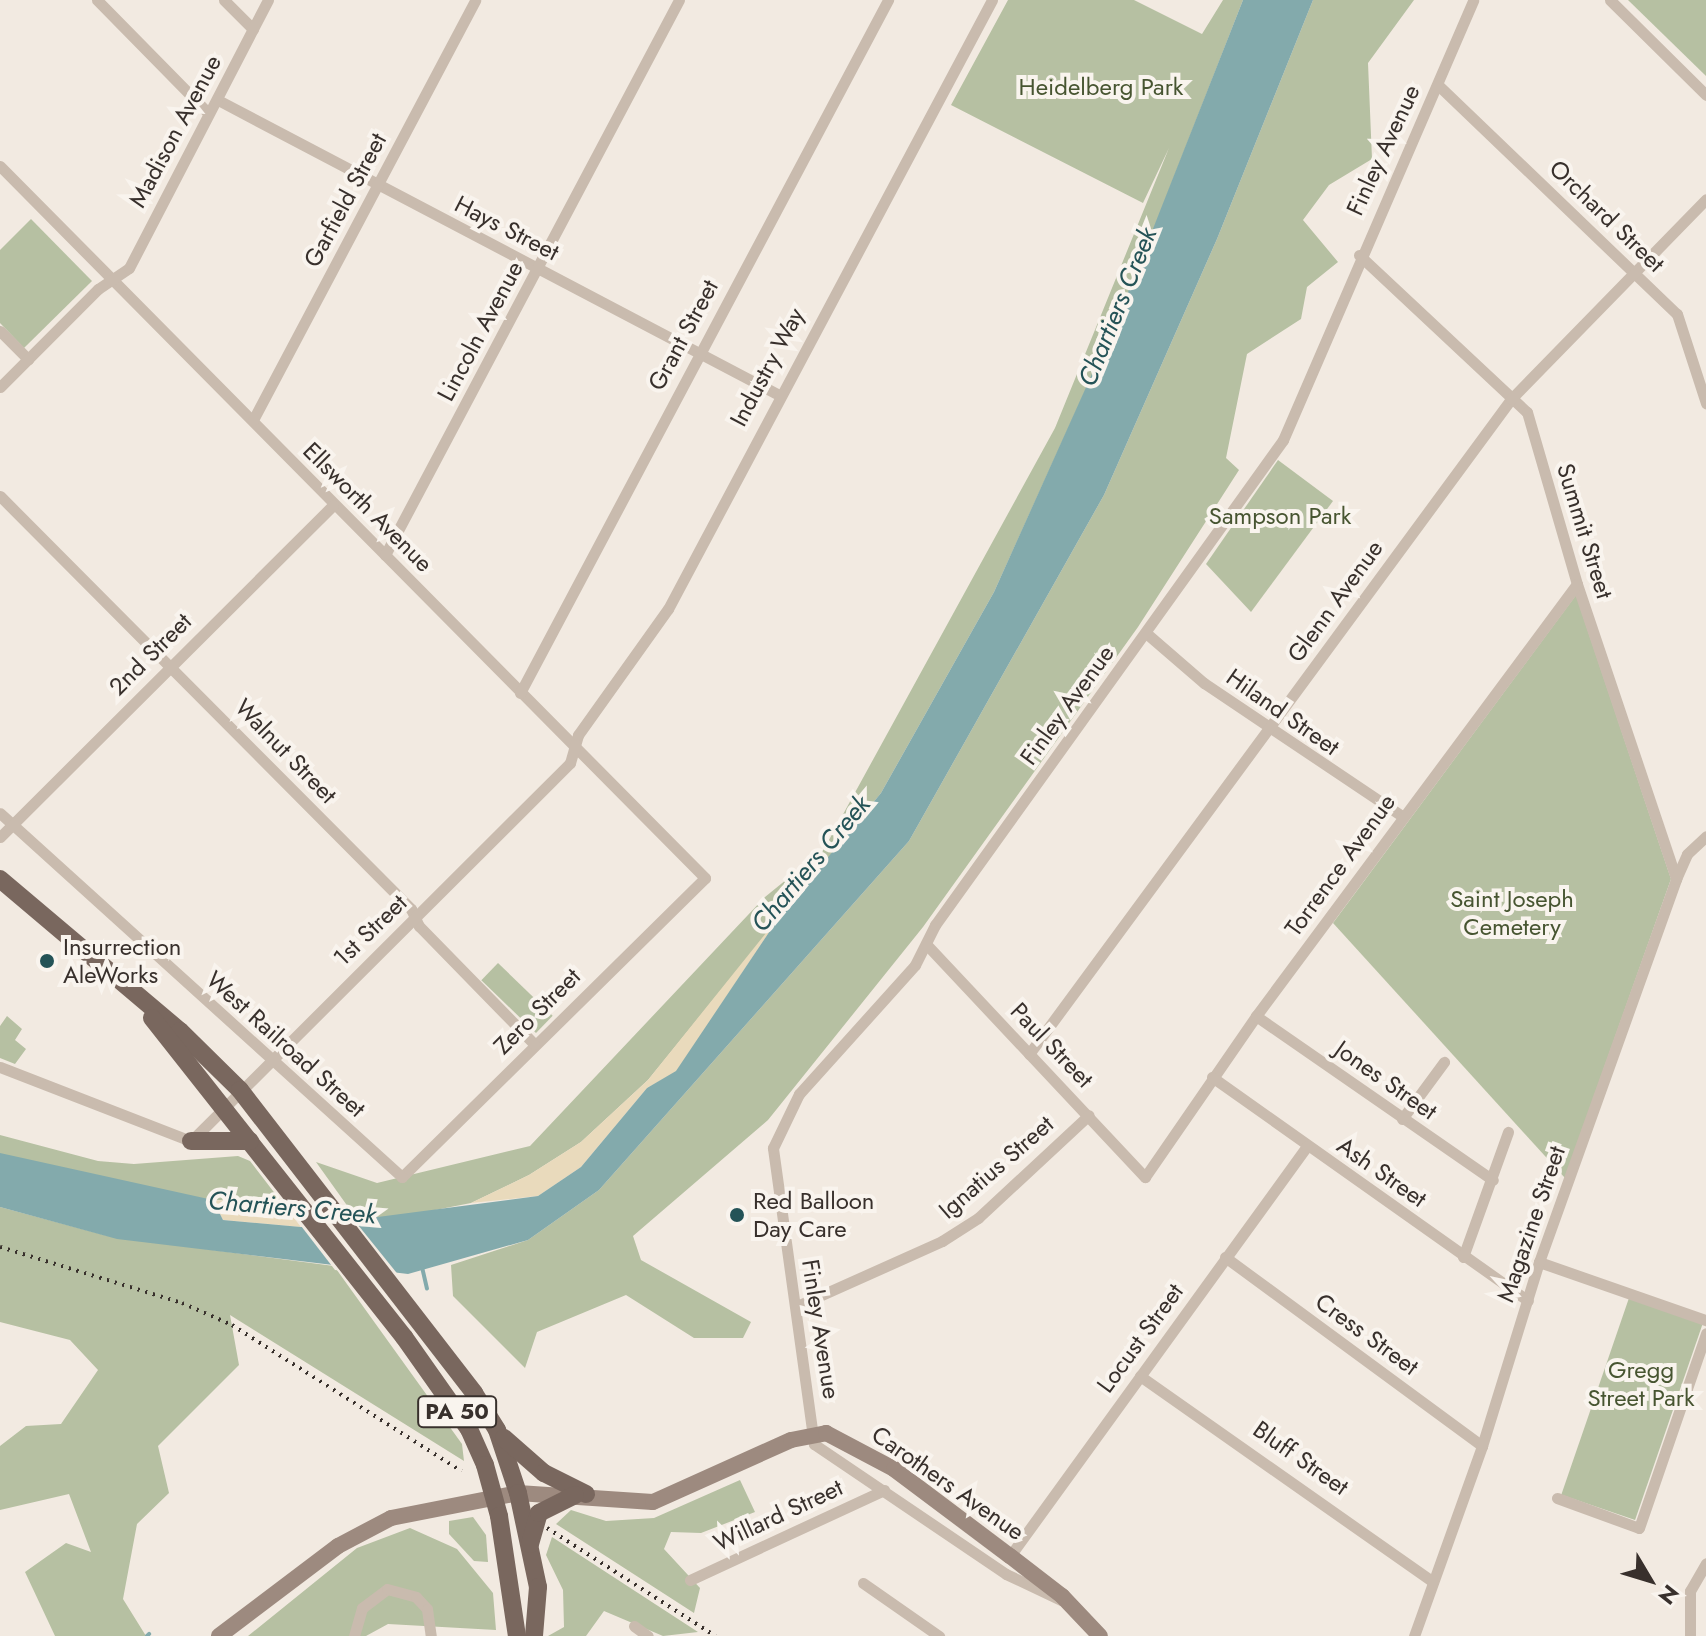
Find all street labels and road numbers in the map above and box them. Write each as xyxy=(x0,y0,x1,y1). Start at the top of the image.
street label: Madison Avenue xyxy=(123,50,227,212)
street label: Finley Avenue xyxy=(1340,80,1426,220)
street label: Garfield Street xyxy=(298,128,392,272)
street label: Orchard Street xyxy=(1543,154,1671,278)
street label: Hays Street xyxy=(450,189,564,267)
street label: Lincoln Avenue xyxy=(431,256,529,406)
street label: Grant Street xyxy=(642,275,724,395)
street label: Industry Way xyxy=(724,303,810,431)
street label: Ellsworth Avenue xyxy=(297,436,439,578)
street label: Summit Street xyxy=(1551,460,1619,602)
street label: Glenn Avenue xyxy=(1281,534,1389,668)
street label: 2nd Street xyxy=(103,607,197,701)
street label: Finley Avenue xyxy=(1014,640,1120,770)
street label: Hiland Street xyxy=(1221,663,1345,761)
street label: Walnut Street xyxy=(229,693,343,809)
street label: Torrence Avenue xyxy=(1279,788,1401,942)
street label: 1st Street xyxy=(327,888,413,972)
street label: Zero Street xyxy=(488,962,586,1060)
street label: West Railroad Street xyxy=(200,965,372,1123)
street label: Paul Street xyxy=(1005,997,1099,1093)
street label: Jones Street xyxy=(1329,1034,1443,1126)
street label: Ignatius Street xyxy=(933,1109,1059,1225)
street label: Ash Street xyxy=(1332,1131,1432,1213)
street label: Magazine Street xyxy=(1491,1142,1571,1306)
street label: Finley Avenue xyxy=(796,1257,846,1401)
street label: Locust Street xyxy=(1091,1278,1189,1398)
street label: Cress Street xyxy=(1310,1287,1424,1381)
road number: PA 50 xyxy=(417,1394,497,1430)
street label: Bluff Street xyxy=(1248,1415,1354,1501)
street label: Carothers Avenue xyxy=(866,1420,1030,1546)
street label: Willard Street xyxy=(709,1473,847,1557)

